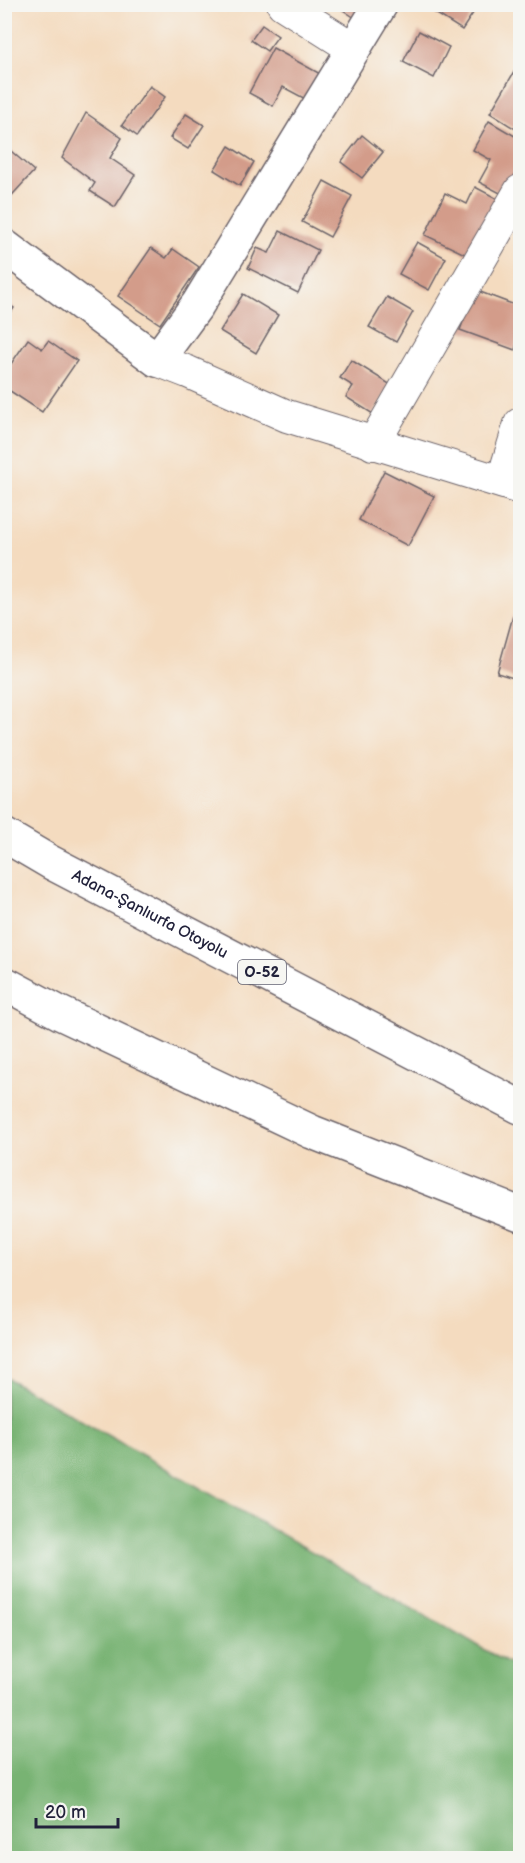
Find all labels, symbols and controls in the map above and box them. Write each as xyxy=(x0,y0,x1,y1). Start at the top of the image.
street label: Adana-Şanlıurfa Otoyolu xyxy=(69,866,231,963)
road number: O-52 xyxy=(238,960,286,984)
scale bar xyxy=(36,1791,118,1829)
text: 20 m xyxy=(45,1802,86,1823)

